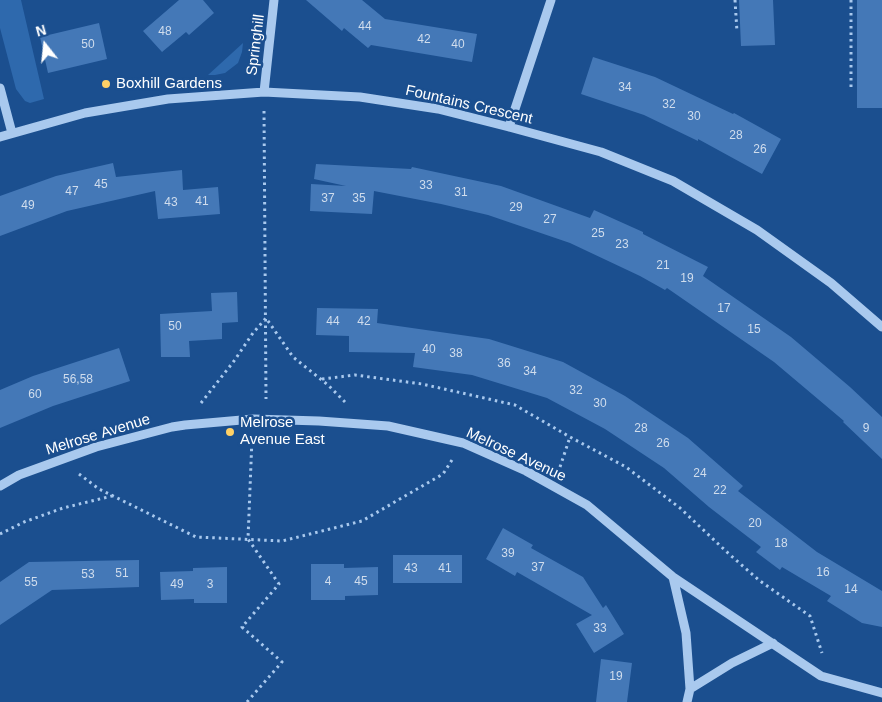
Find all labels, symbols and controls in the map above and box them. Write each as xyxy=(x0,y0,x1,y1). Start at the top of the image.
street label: Springhill xyxy=(243,13,269,77)
north arrow xyxy=(20,20,70,70)
house number: 44 xyxy=(358,20,372,34)
text: N xyxy=(34,21,48,40)
house number: 48 xyxy=(158,25,172,39)
house number: 42 xyxy=(417,33,431,47)
house number: 50 xyxy=(81,38,95,52)
house number: 40 xyxy=(451,38,465,52)
place label: Boxhill Gardens xyxy=(116,75,222,93)
marker: Boxhill Gardens xyxy=(100,78,112,90)
house number: 34 xyxy=(618,81,632,95)
street label: Fountains Crescent xyxy=(404,82,534,128)
house number: 32 xyxy=(662,98,676,112)
house number: 30 xyxy=(687,110,701,124)
house number: 28 xyxy=(729,129,743,143)
house number: 26 xyxy=(753,143,767,157)
house number: 45 xyxy=(94,178,108,192)
house number: 33 xyxy=(419,179,433,193)
house number: 47 xyxy=(65,185,79,199)
house number: 31 xyxy=(454,186,468,200)
house number: 37 xyxy=(321,192,335,206)
house number: 35 xyxy=(352,192,366,206)
house number: 41 xyxy=(195,195,209,209)
house number: 43 xyxy=(164,196,178,210)
house number: 49 xyxy=(21,199,35,213)
house number: 29 xyxy=(509,201,523,215)
house number: 27 xyxy=(543,213,557,227)
house number: 25 xyxy=(591,227,605,241)
house number: 23 xyxy=(615,238,629,252)
house number: 21 xyxy=(656,259,670,273)
house number: 19 xyxy=(680,272,694,286)
house number: 17 xyxy=(717,302,731,316)
house number: 44 xyxy=(326,315,340,329)
house number: 42 xyxy=(357,315,371,329)
house number: 50 xyxy=(168,320,182,334)
house number: 15 xyxy=(747,323,761,337)
house number: 40 xyxy=(422,343,436,357)
house number: 38 xyxy=(449,347,463,361)
house number: 36 xyxy=(497,357,511,371)
house number: 34 xyxy=(523,365,537,379)
house number: 56,58 xyxy=(63,373,93,387)
house number: 32 xyxy=(569,384,583,398)
house number: 60 xyxy=(28,388,42,402)
house number: 30 xyxy=(593,397,607,411)
street label: Melrose Avenue xyxy=(44,411,152,459)
place label: Melrose Avenue East xyxy=(240,414,325,449)
house number: 28 xyxy=(634,422,648,436)
house number: 9 xyxy=(863,422,869,436)
street label: Melrose Avenue xyxy=(463,424,569,486)
marker: Melrose Avenue East xyxy=(224,426,236,438)
house number: 26 xyxy=(656,437,670,451)
house number: 24 xyxy=(693,467,707,481)
house number: 22 xyxy=(713,484,727,498)
house number: 20 xyxy=(748,517,762,531)
house number: 18 xyxy=(774,537,788,551)
house number: 39 xyxy=(501,547,515,561)
house number: 37 xyxy=(531,561,545,575)
house number: 43 xyxy=(404,562,418,576)
house number: 41 xyxy=(438,562,452,576)
house number: 16 xyxy=(816,566,830,580)
house number: 51 xyxy=(115,567,129,581)
house number: 53 xyxy=(81,568,95,582)
house number: 4 xyxy=(325,575,331,589)
house number: 45 xyxy=(354,575,368,589)
house number: 55 xyxy=(24,576,38,590)
house number: 49 xyxy=(170,578,184,592)
house number: 3 xyxy=(207,578,213,592)
house number: 14 xyxy=(844,583,858,597)
house number: 33 xyxy=(593,622,607,636)
house number: 19 xyxy=(609,670,623,684)

